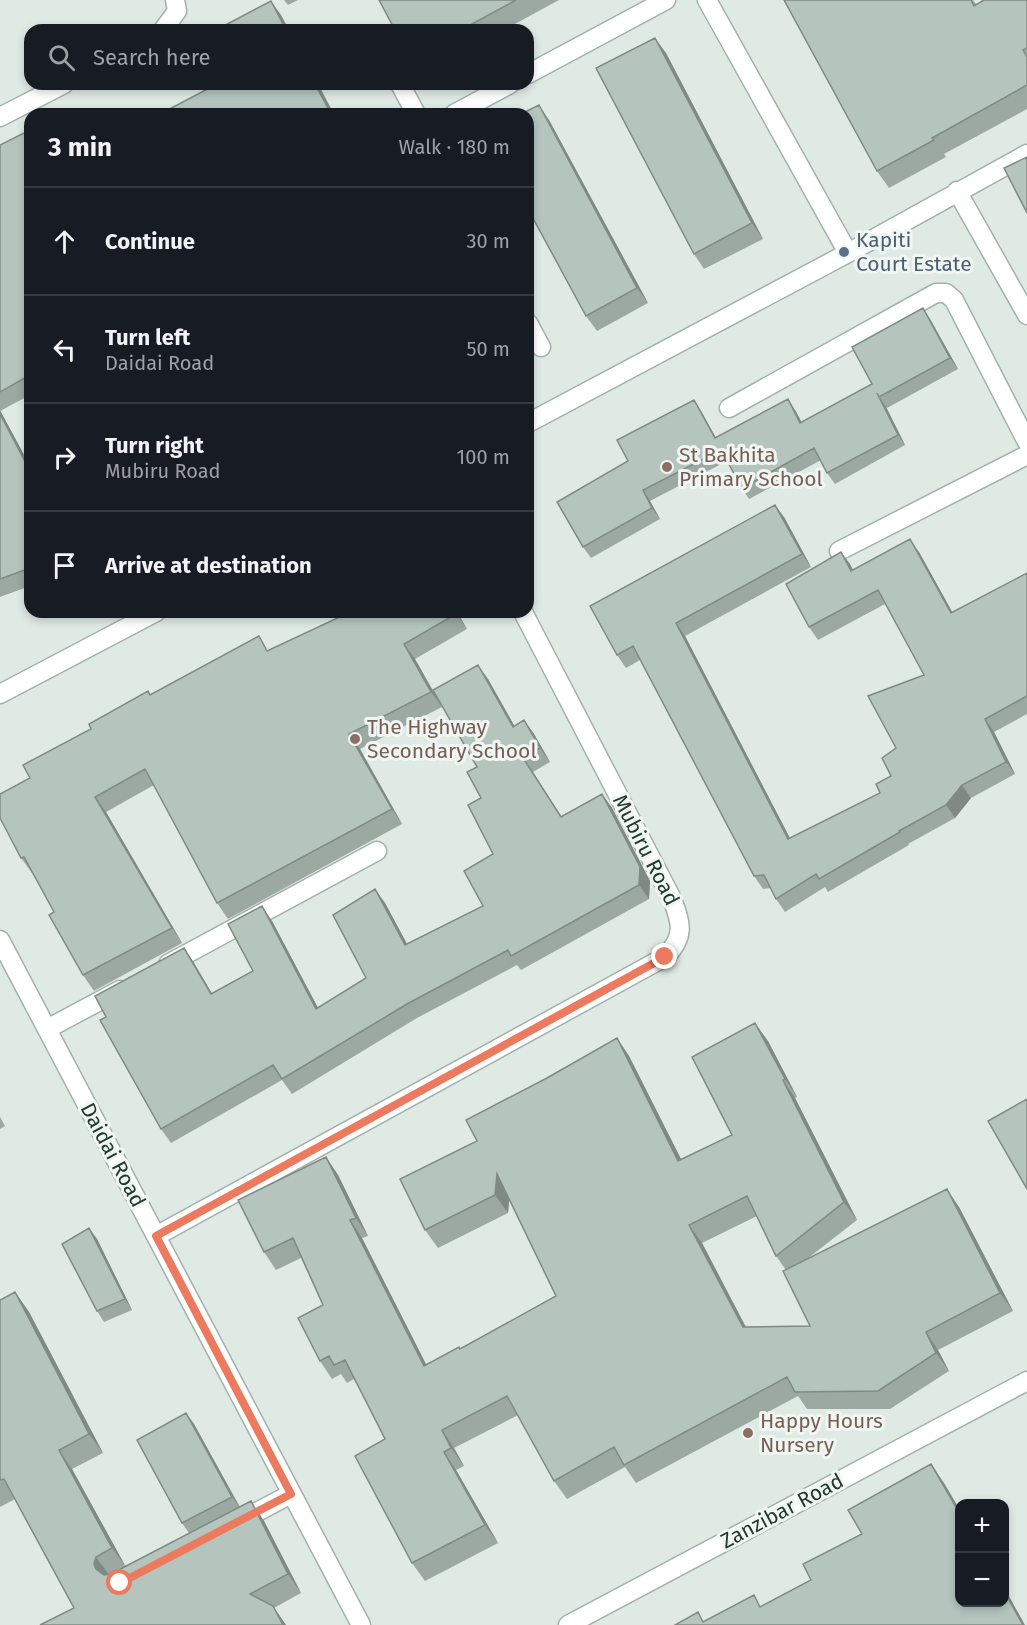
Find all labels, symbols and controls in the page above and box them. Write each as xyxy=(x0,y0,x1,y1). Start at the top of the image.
search box xyxy=(24,24,534,90)
icon: search xyxy=(45,41,78,74)
text: Search here xyxy=(93,44,211,71)
text: 3 min xyxy=(48,132,112,163)
text: Walk · 180 m xyxy=(399,135,510,159)
icon: ahead xyxy=(48,225,81,258)
place label: Kapiti Court Estate xyxy=(856,227,972,277)
text: Continue xyxy=(105,228,195,255)
text: 30 m xyxy=(466,229,510,253)
marker: Kapiti Court Estate xyxy=(837,245,851,259)
text: Turn left xyxy=(105,324,190,351)
icon: left xyxy=(48,333,81,366)
text: 50 m xyxy=(466,337,510,361)
text: Daidai Road xyxy=(105,351,214,375)
text: Turn right xyxy=(105,432,204,459)
icon: right xyxy=(48,441,81,474)
place label: St Bakhita Primary School xyxy=(679,442,823,492)
text: 100 m xyxy=(457,445,510,469)
text: Mubiru Road xyxy=(105,459,221,483)
marker: St Bakhita Primary School xyxy=(660,460,674,474)
icon: arrive xyxy=(48,549,81,582)
text: Arrive at destination xyxy=(105,552,312,579)
place label: The Highway Secondary School xyxy=(367,714,537,764)
marker: The Highway Secondary School xyxy=(348,732,362,746)
street label: Mubiru Road xyxy=(607,790,685,910)
route end xyxy=(651,943,677,969)
street label: Daidai Road xyxy=(75,1098,151,1212)
place label: Happy Hours Nursery xyxy=(760,1408,883,1458)
marker: Happy Hours Nursery xyxy=(741,1426,755,1440)
street label: Zanzibar Road xyxy=(716,1468,848,1554)
map controls xyxy=(955,1499,1009,1607)
button: + xyxy=(955,1499,1009,1553)
button: − xyxy=(955,1553,1009,1607)
route start xyxy=(106,1569,132,1595)

